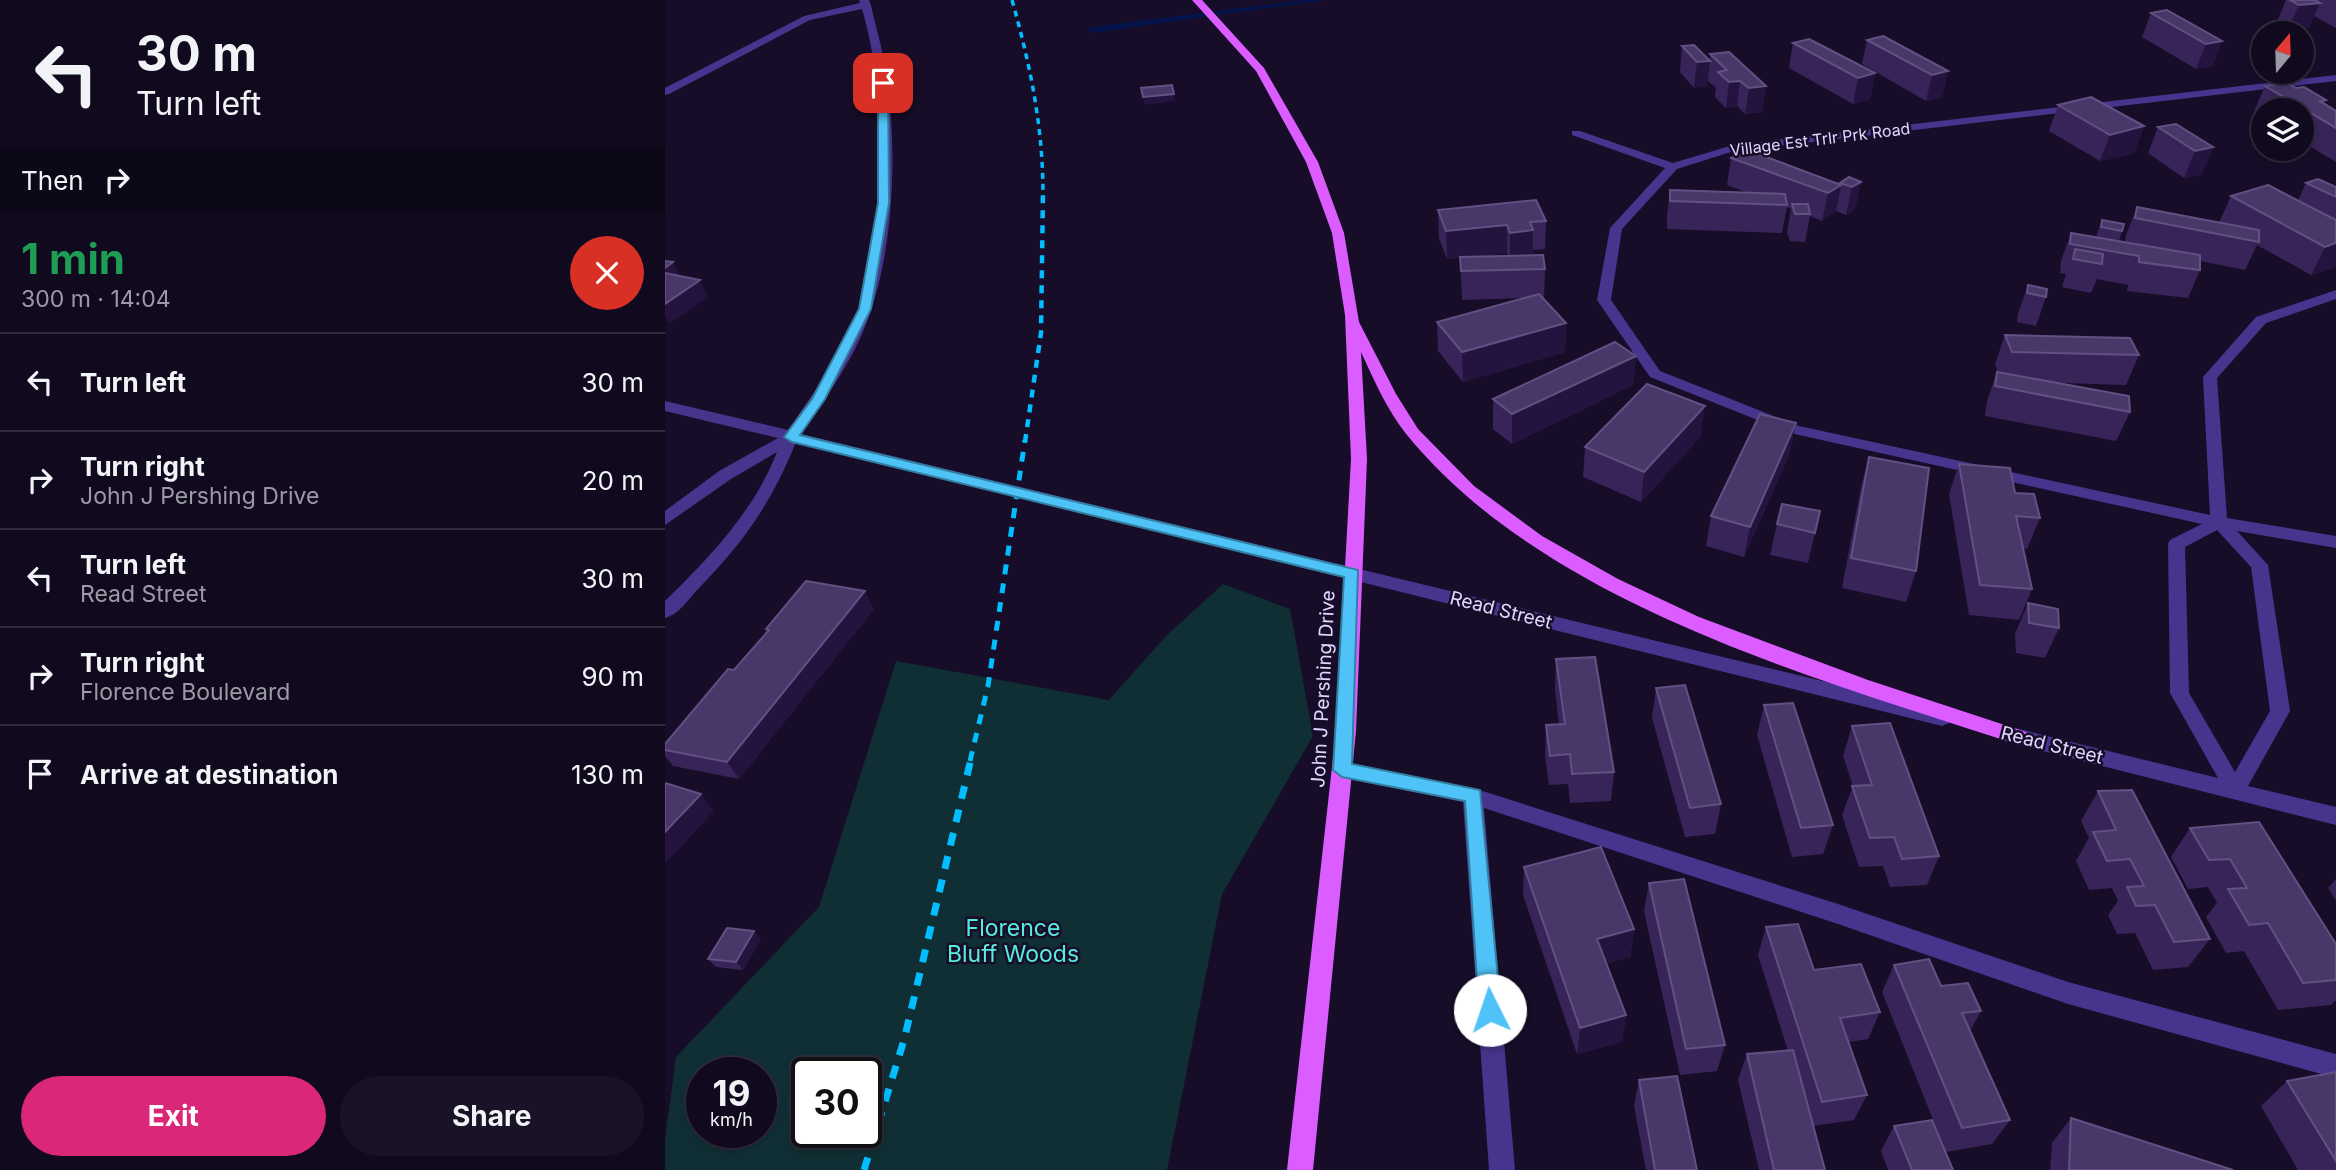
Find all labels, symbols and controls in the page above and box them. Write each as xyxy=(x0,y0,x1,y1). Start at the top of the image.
north arrow xyxy=(2251,21,2313,84)
map controls xyxy=(2251,21,2314,161)
text: 30 m xyxy=(136,24,257,83)
icon: left xyxy=(21,28,112,119)
pin xyxy=(853,53,913,113)
icon: arrive xyxy=(864,64,902,102)
text: Turn left xyxy=(136,84,261,123)
button: layers xyxy=(2251,98,2314,161)
street label: Village Est Trlr Prk Road xyxy=(1729,118,1911,160)
icon: right xyxy=(98,161,136,199)
text: Then xyxy=(21,165,84,196)
text: 1 min xyxy=(21,233,125,284)
button: close xyxy=(570,236,644,310)
text: 300 m · 14:04 xyxy=(21,285,171,313)
icon: left xyxy=(21,363,59,401)
text: Turn left xyxy=(80,367,186,398)
text: 30 m xyxy=(581,367,644,398)
text: Turn right xyxy=(80,451,205,482)
icon: right xyxy=(21,461,59,499)
text: 20 m xyxy=(582,465,644,496)
text: John J Pershing Drive xyxy=(80,482,319,510)
text: Turn left xyxy=(80,549,186,580)
icon: left xyxy=(21,559,59,597)
text: 30 m xyxy=(581,563,644,594)
text: Read Street xyxy=(80,580,206,608)
street label: Read Street xyxy=(1448,586,1554,634)
street label: John J Pershing Drive xyxy=(1306,590,1340,788)
text: Turn right xyxy=(80,647,205,678)
icon: right xyxy=(21,657,59,695)
text: 90 m xyxy=(581,661,644,692)
text: Florence Boulevard xyxy=(80,678,290,706)
street label: Read Street xyxy=(1999,721,2105,769)
icon: arrive xyxy=(21,755,59,793)
text: Arrive at destination xyxy=(80,759,339,790)
text: 130 m xyxy=(571,759,644,790)
park label: Florence Bluff Woods xyxy=(947,914,1079,968)
position arrow xyxy=(1453,973,1527,1047)
speed limit sign: 30 xyxy=(791,1057,882,1148)
text: 19 xyxy=(713,1072,750,1114)
button: Exit xyxy=(21,1076,326,1156)
button: Share xyxy=(340,1076,644,1156)
text: km/h xyxy=(710,1109,753,1130)

